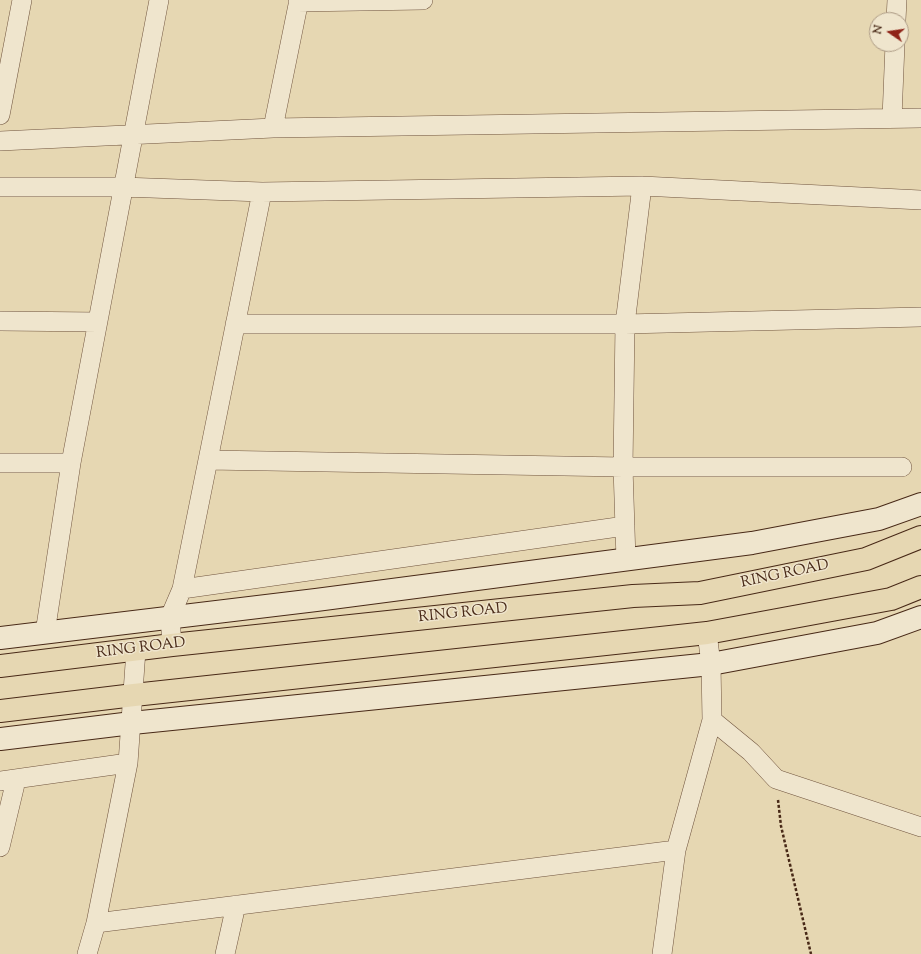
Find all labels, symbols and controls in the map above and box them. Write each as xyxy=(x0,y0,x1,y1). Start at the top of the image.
north arrow xyxy=(869,12,909,52)
text: N xyxy=(869,23,887,36)
street label: RING ROAD xyxy=(739,557,831,593)
street label: RING ROAD xyxy=(418,600,508,628)
street label: RING ROAD xyxy=(95,635,187,663)

